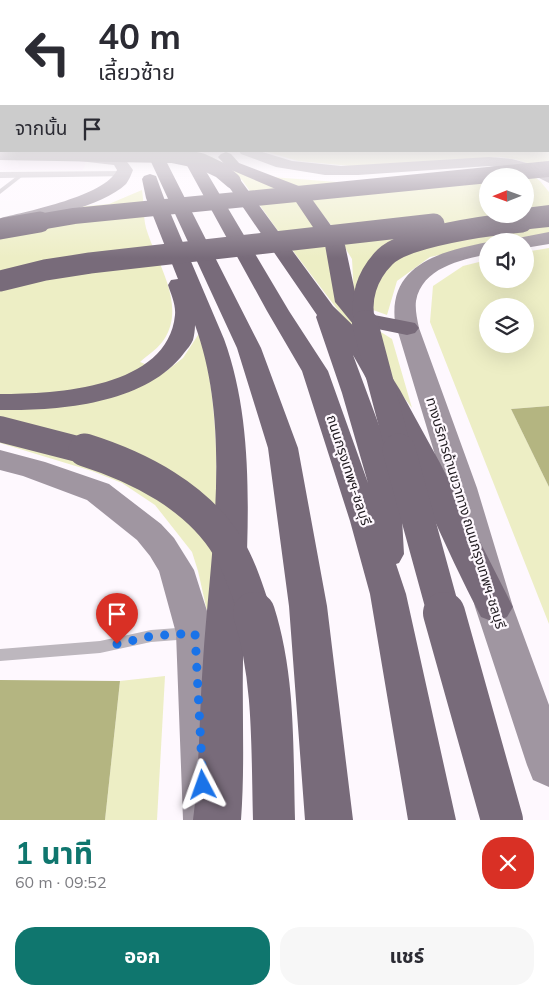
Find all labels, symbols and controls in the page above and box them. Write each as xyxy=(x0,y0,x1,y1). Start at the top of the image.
text: 40 m xyxy=(98,14,181,58)
icon: left xyxy=(15,20,80,85)
text: เลี้ยวซ้าย xyxy=(98,58,175,86)
icon: arrive xyxy=(78,115,106,143)
text: จากนั้น xyxy=(15,116,68,140)
north arrow xyxy=(479,168,534,222)
map controls xyxy=(479,168,534,353)
button: sound xyxy=(479,233,534,288)
button: layers xyxy=(479,298,534,353)
street label: ทางบริการด้านขวาทาง ถนนกรุงเทพฯ-ชลบุรี xyxy=(422,395,510,631)
street label: ถนนกรุงเทพฯ-ชลบุรี xyxy=(323,413,375,528)
pin xyxy=(96,593,138,644)
icon: arrive xyxy=(103,600,131,628)
position arrow xyxy=(176,758,228,810)
text: 1 นาที xyxy=(15,834,93,872)
button: close xyxy=(482,837,534,889)
text: 60 m · 09:52 xyxy=(15,872,107,892)
button: ออก xyxy=(15,927,270,985)
button: แชร์ xyxy=(280,927,534,985)

